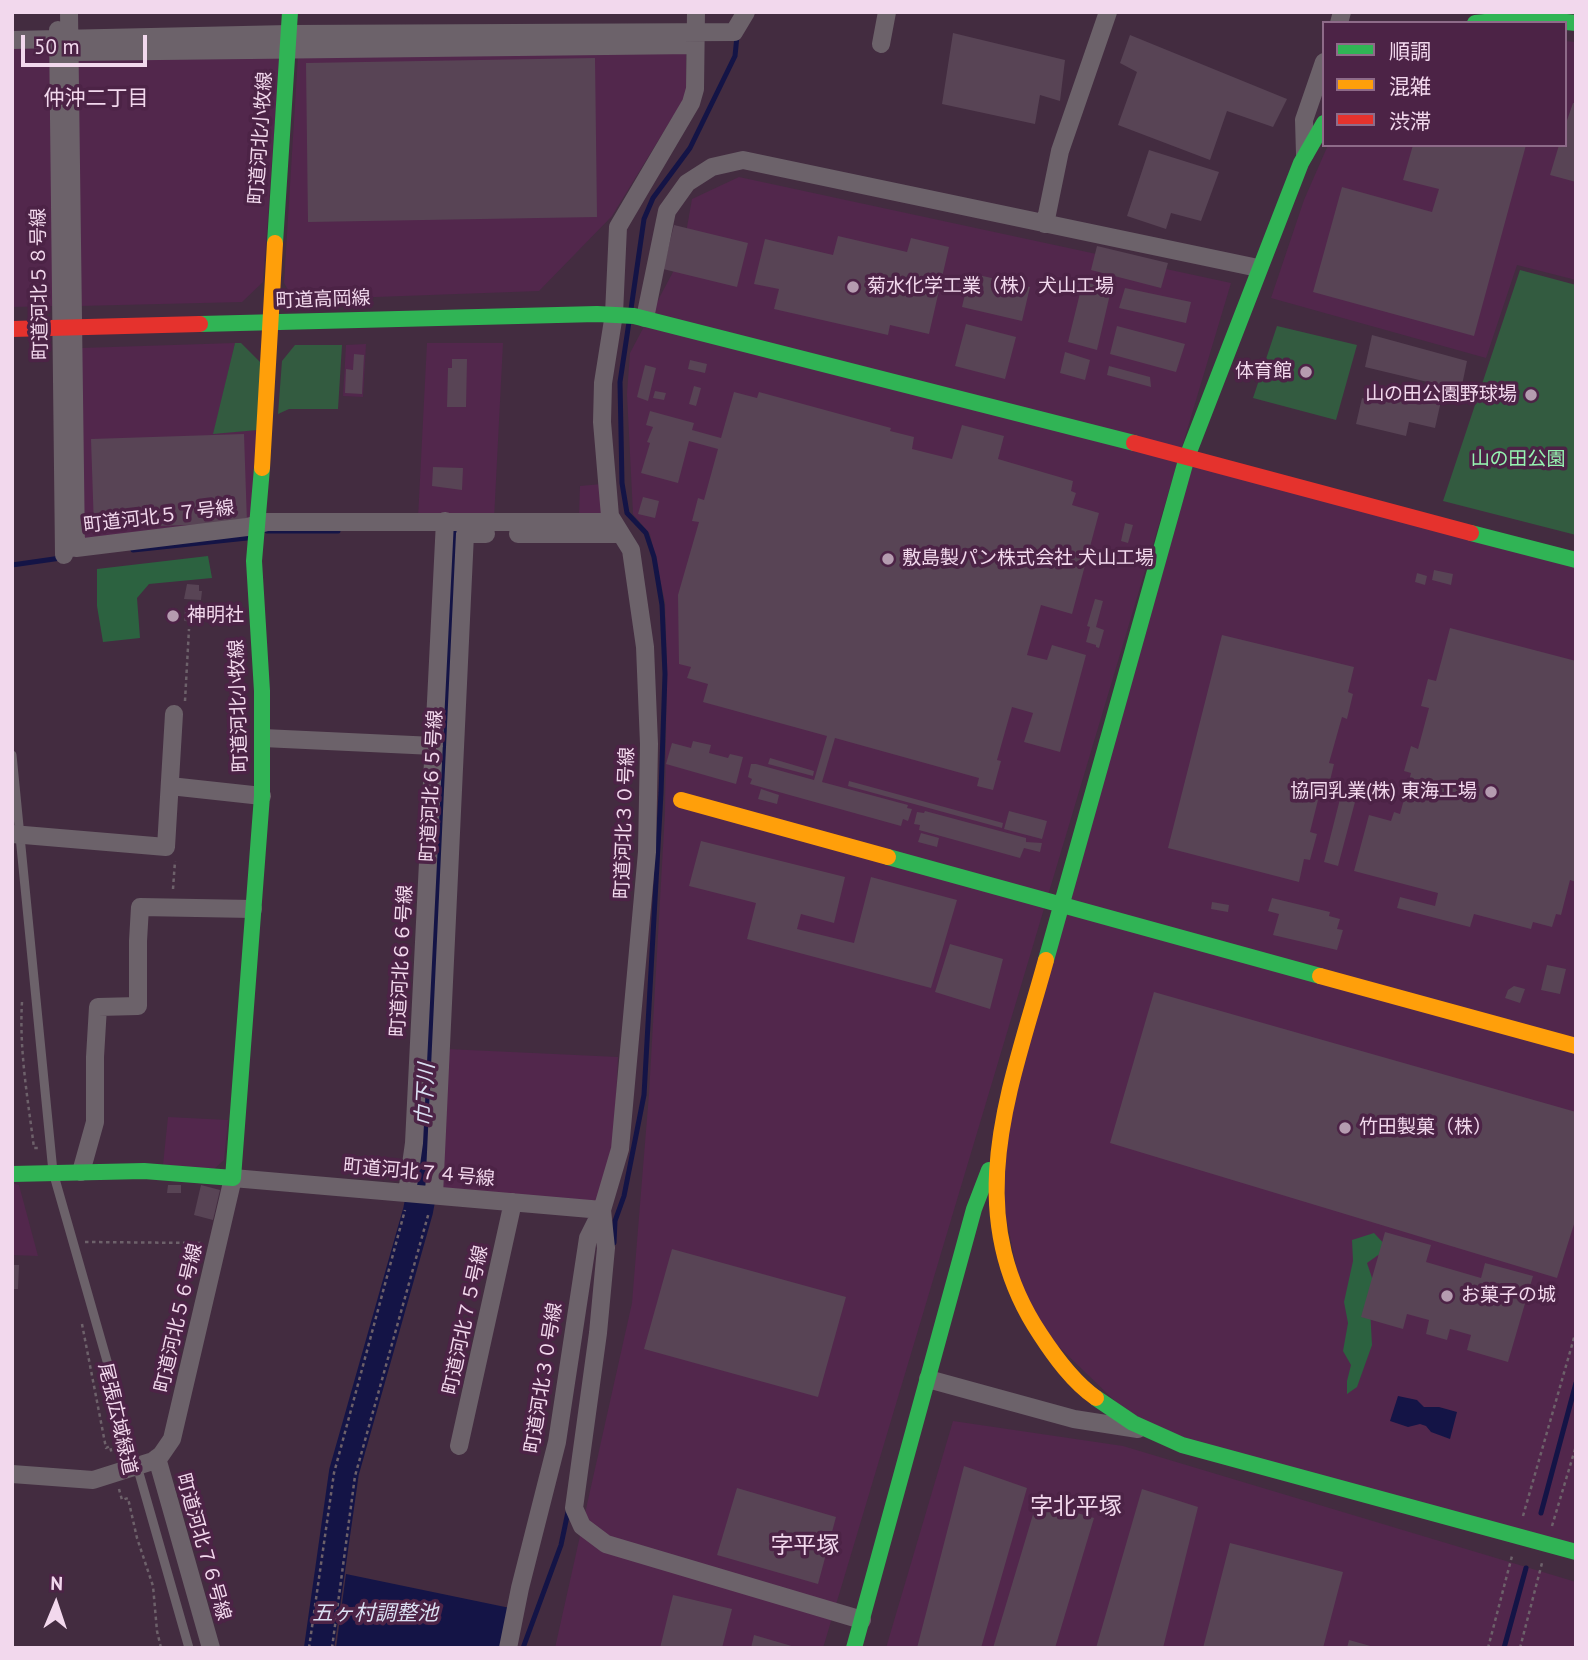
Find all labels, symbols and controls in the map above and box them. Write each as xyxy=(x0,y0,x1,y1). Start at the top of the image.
scale bar xyxy=(24,21,150,65)
legend xyxy=(1322,21,1567,147)
text: 50 m xyxy=(34,33,80,60)
text: 順調 xyxy=(1389,38,1431,65)
street label: 町道河北小牧線 xyxy=(245,71,277,205)
text: 混雑 xyxy=(1389,73,1431,100)
district label: 仲沖二丁目 xyxy=(44,86,148,112)
text: 渋滞 xyxy=(1389,108,1431,135)
street label: 町道河北５８号線 xyxy=(27,208,53,360)
place label: 菊水化学工業（株）犬山工場 xyxy=(867,276,1114,298)
marker: 菊水化学工業（株）犬山工場 xyxy=(845,279,861,295)
street label: 町道高岡線 xyxy=(275,287,371,313)
place label: 体育館 xyxy=(1235,361,1292,383)
marker: 体育館 xyxy=(1298,364,1314,380)
place label: 山の田公園野球場 xyxy=(1365,384,1517,406)
marker: 山の田公園野球場 xyxy=(1523,387,1539,403)
park label: 山の田公園 xyxy=(1471,449,1565,471)
street label: 町道河北５７号線 xyxy=(82,496,236,538)
place label: 敷島製パン株式会社 犬山工場 xyxy=(902,548,1154,570)
marker: 敷島製パン株式会社 犬山工場 xyxy=(880,551,896,567)
place label: 神明社 xyxy=(187,605,244,627)
marker: 神明社 xyxy=(165,608,181,624)
street label: 町道河北小牧線 xyxy=(225,639,253,773)
street label: 町道河北６５号線 xyxy=(417,710,447,862)
street label: 町道河北３０号線 xyxy=(611,747,639,899)
place label: 協同乳業(株) 東海工場 xyxy=(1290,781,1477,803)
marker: 協同乳業(株) 東海工場 xyxy=(1483,784,1499,800)
street label: 町道河北６６号線 xyxy=(387,885,417,1037)
water label: 巾下川 xyxy=(412,1063,440,1127)
place label: 竹田製菓（株） xyxy=(1359,1117,1492,1139)
marker: 竹田製菓（株） xyxy=(1337,1120,1353,1136)
street label: 町道河北７４号線 xyxy=(342,1155,496,1191)
street label: 町道河北５６号線 xyxy=(151,1241,207,1395)
street label: 町道河北７５号線 xyxy=(439,1243,493,1397)
place label: お菓子の城 xyxy=(1461,1285,1556,1307)
marker: お菓子の城 xyxy=(1439,1288,1455,1304)
street label: 町道河北３０号線 xyxy=(521,1301,567,1455)
street label: 尾張広域緑道 xyxy=(93,1361,141,1477)
street label: 町道河北７６号線 xyxy=(171,1471,235,1623)
district label: 字北平塚 xyxy=(1030,1493,1122,1521)
district label: 字平塚 xyxy=(771,1532,839,1560)
north arrow xyxy=(21,1569,91,1639)
text: N xyxy=(50,1571,63,1595)
water label: 五ヶ村調整池 xyxy=(312,1601,438,1627)

